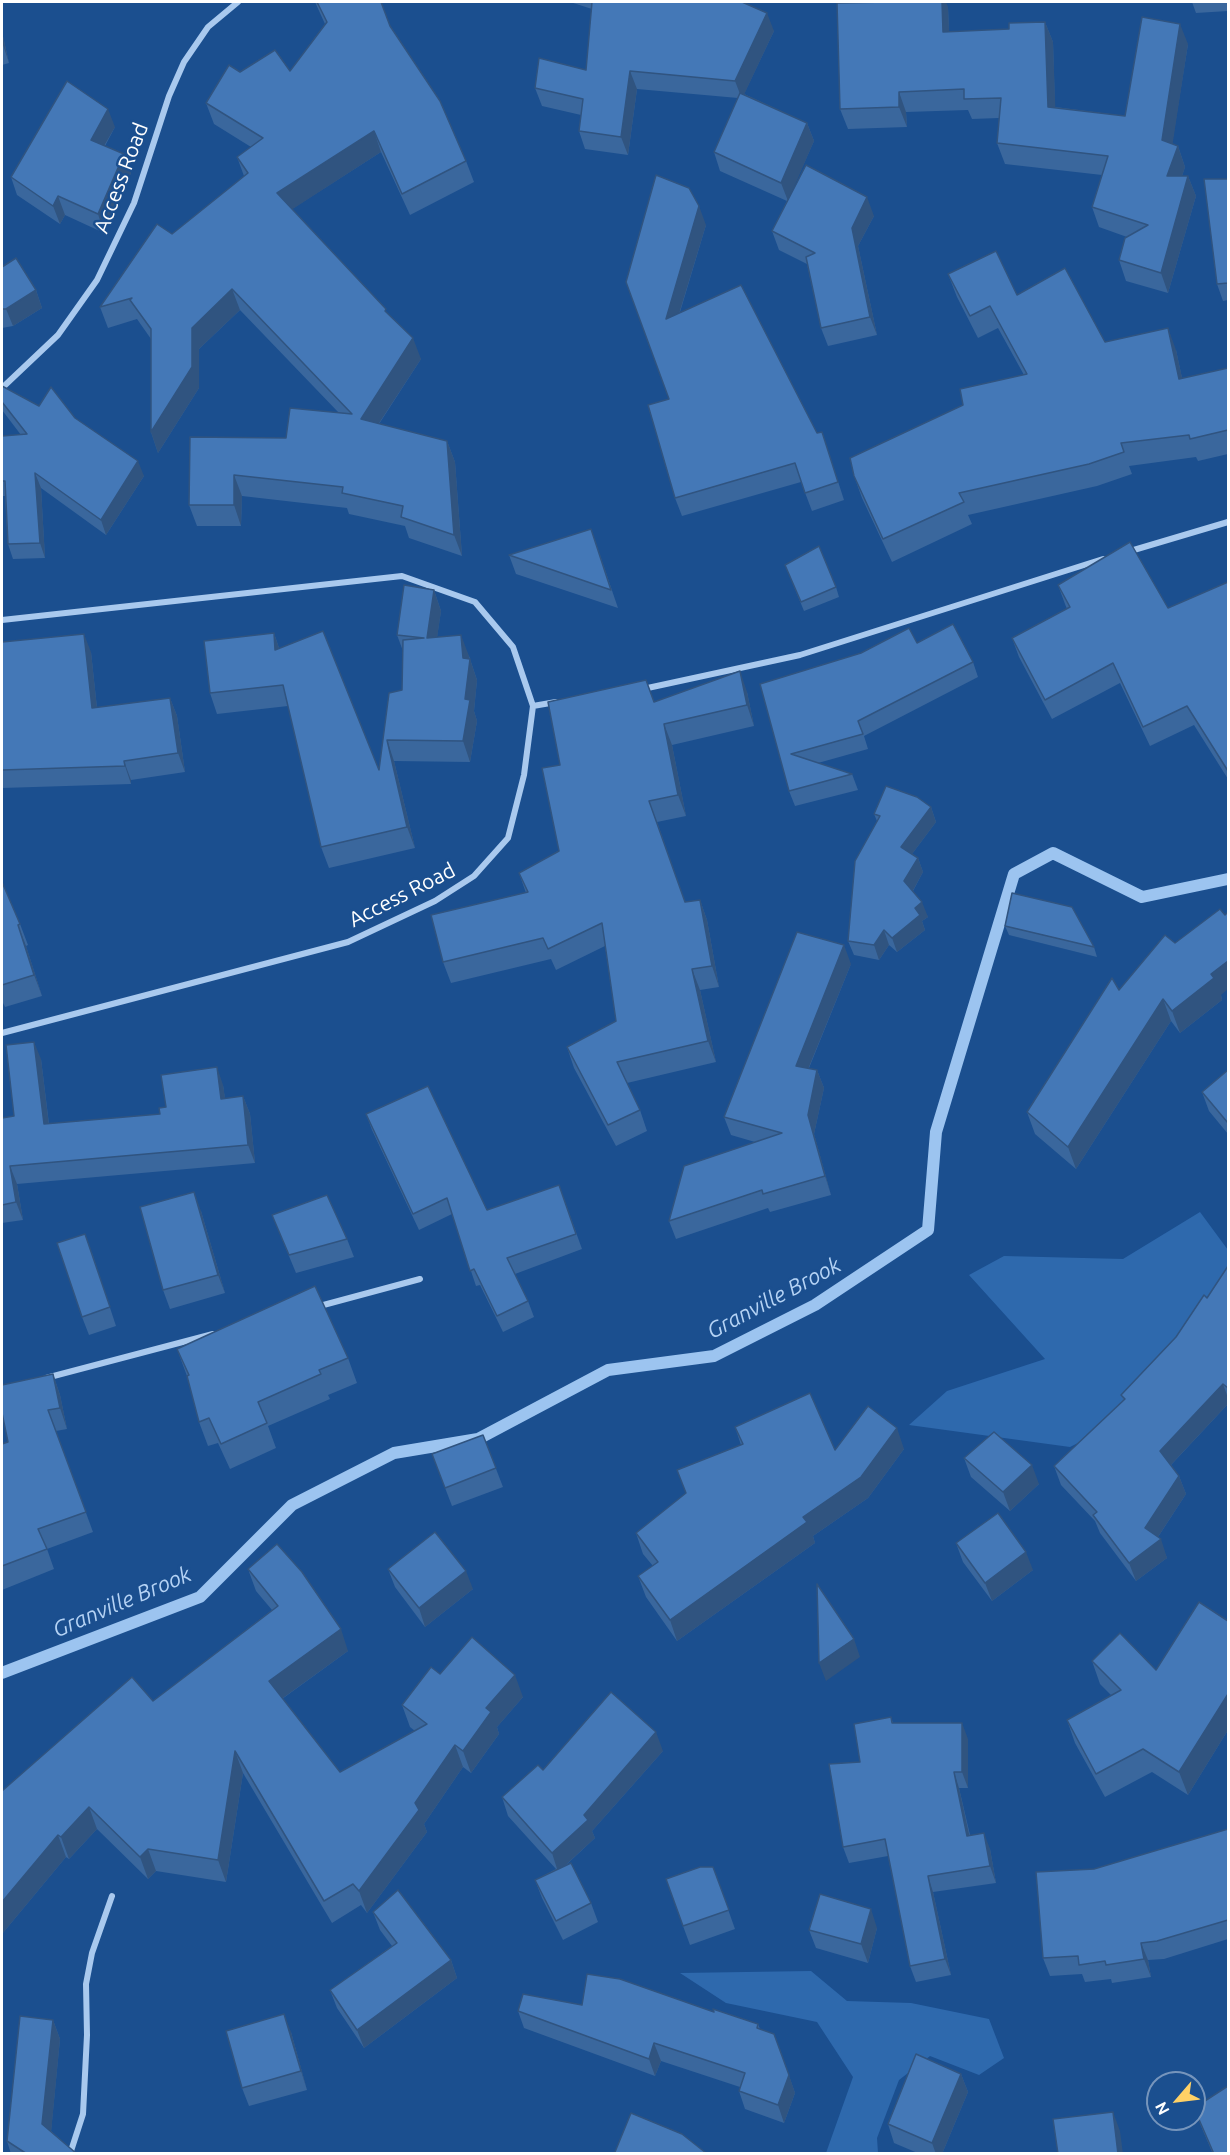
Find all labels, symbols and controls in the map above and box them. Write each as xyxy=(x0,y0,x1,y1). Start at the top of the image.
street label: Access Road xyxy=(88,119,154,237)
street label: Access Road xyxy=(345,857,459,933)
water label: Granville Brook xyxy=(702,1252,846,1344)
water label: Granville Brook xyxy=(49,1561,195,1643)
north arrow xyxy=(1146,2071,1206,2131)
text: N xyxy=(1151,2099,1173,2118)

